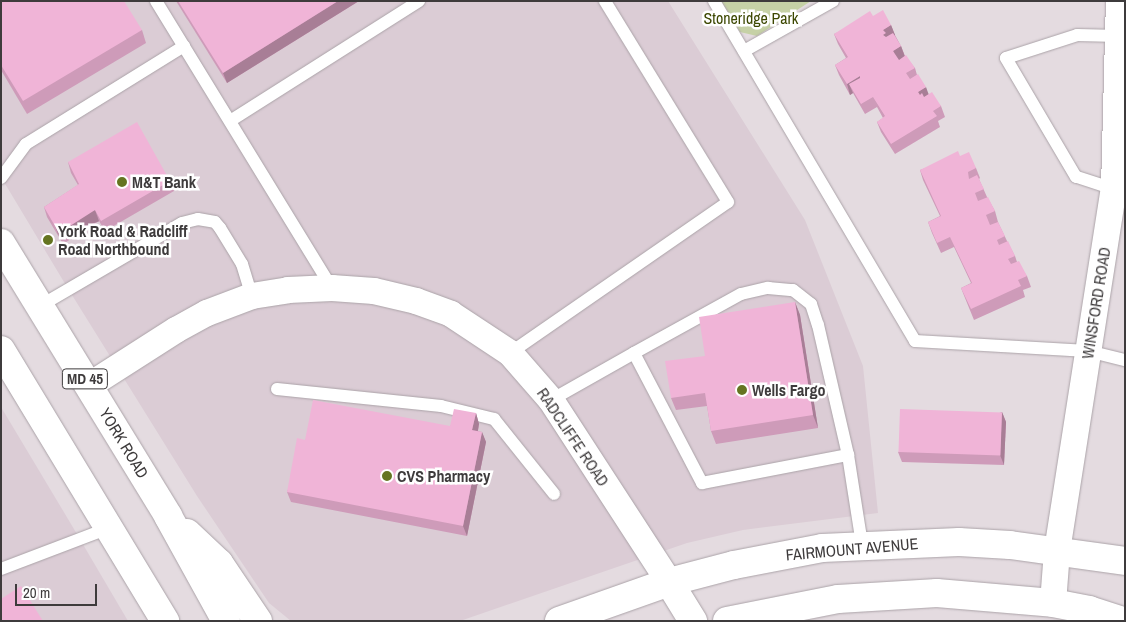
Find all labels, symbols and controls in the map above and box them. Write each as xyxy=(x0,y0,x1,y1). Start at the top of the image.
park label: Stoneridge Park xyxy=(704,8,798,28)
place label: M&T Bank xyxy=(132,172,196,192)
marker: M&T Bank xyxy=(116,176,128,188)
place label: York Road & Radcliff Road Northbound xyxy=(58,221,188,259)
marker: York Road & Radcliff Road Northbound xyxy=(42,234,54,246)
street label: WINSFORD ROAD xyxy=(1078,246,1114,360)
road number: MD 45 xyxy=(61,366,109,392)
place label: Wells Fargo xyxy=(752,380,826,400)
street label: RADCLIFFE ROAD xyxy=(533,384,613,490)
marker: Wells Fargo xyxy=(736,384,748,396)
street label: YORK ROAD xyxy=(95,404,153,482)
place label: CVS Pharmacy xyxy=(397,466,490,486)
marker: CVS Pharmacy xyxy=(381,470,393,482)
street label: FAIRMOUNT AVENUE xyxy=(784,534,920,564)
scale bar xyxy=(18,574,100,606)
text: 20 m xyxy=(23,582,50,603)

